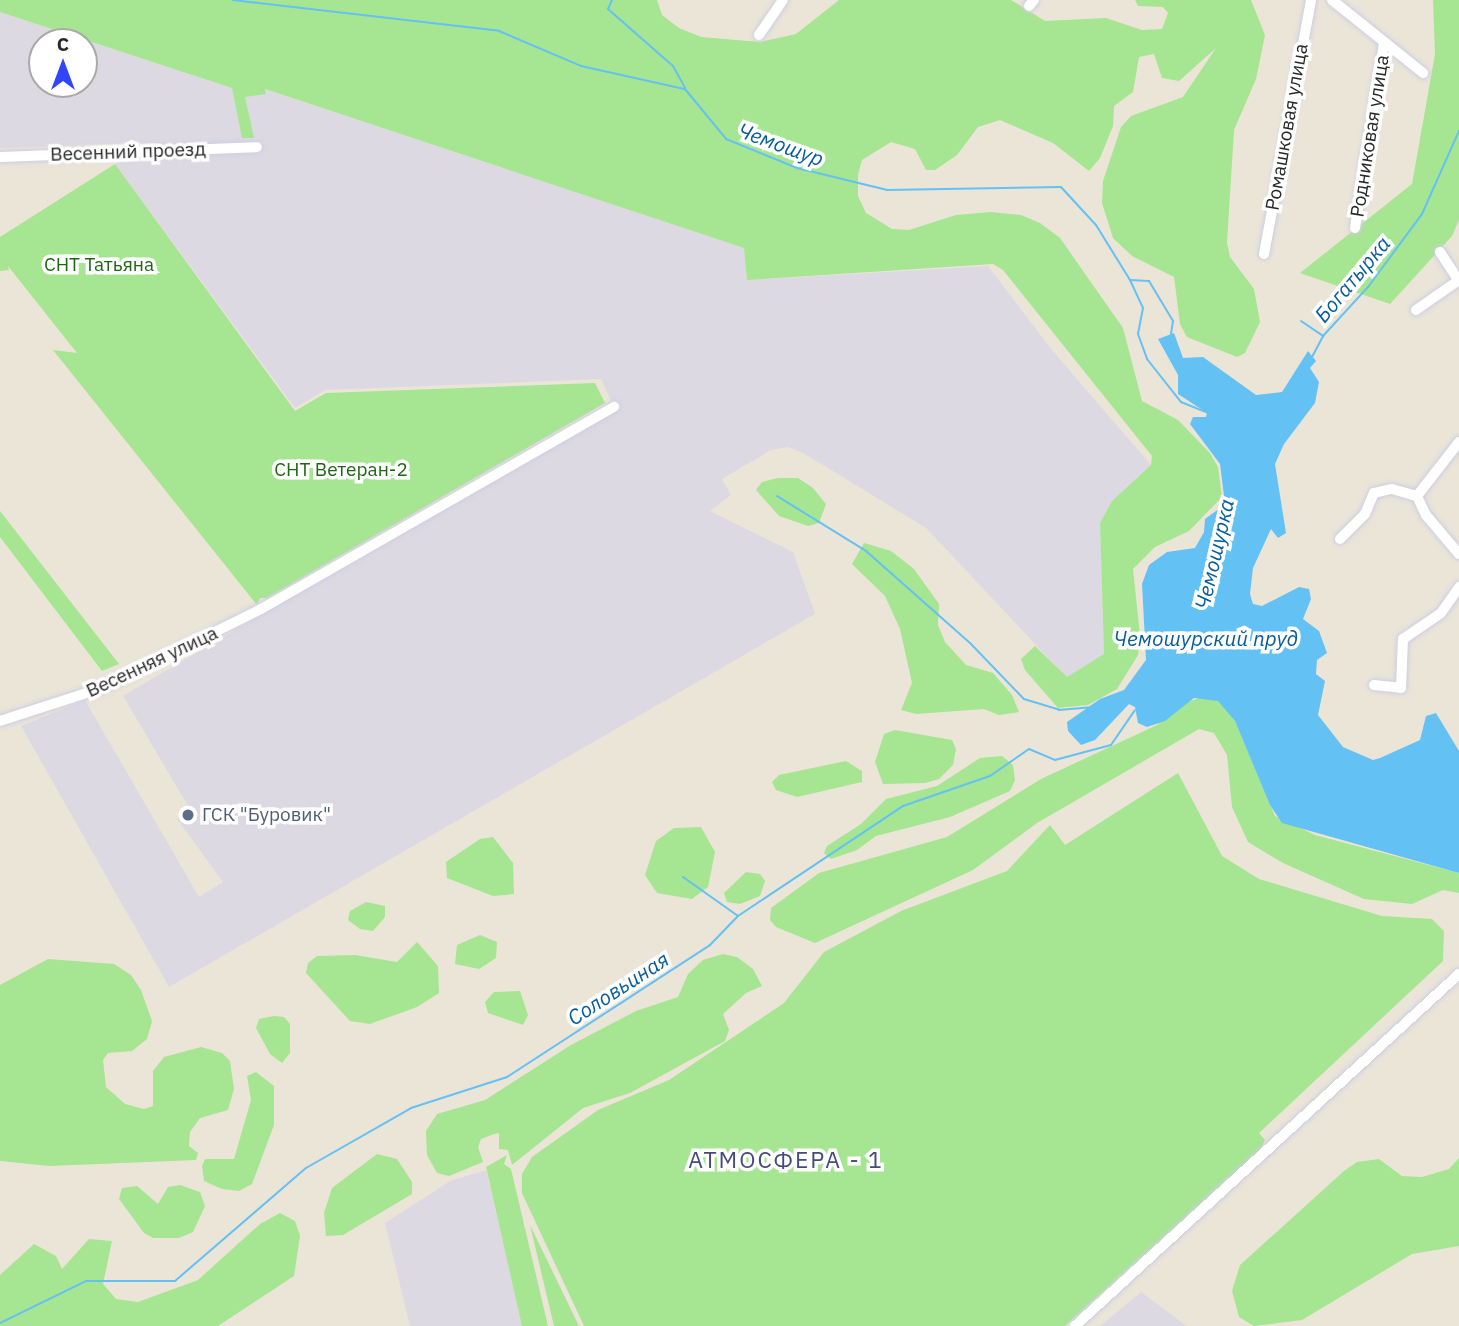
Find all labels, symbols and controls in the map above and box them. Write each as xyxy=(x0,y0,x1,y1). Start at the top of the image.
north arrow xyxy=(28,28,98,98)
text: С xyxy=(57,32,69,56)
street label: Ромашковая улица xyxy=(1261,42,1313,212)
street label: Родниковая улица xyxy=(1346,53,1394,219)
water label: Чемошур xyxy=(735,117,827,171)
street label: Весенний проезд xyxy=(50,138,206,166)
water label: Богатырка xyxy=(1309,231,1395,327)
park label: СНТ Татьяна xyxy=(44,254,154,276)
park label: СНТ Ветеран-2 xyxy=(274,459,408,481)
water label: Чемошурка xyxy=(1189,497,1239,611)
street label: Весенняя улица xyxy=(83,622,221,702)
water label: Чемошурский пруд xyxy=(1114,625,1298,651)
place label: ГСК "Буровик" xyxy=(202,804,331,826)
marker: ГСК "Буровик" xyxy=(180,807,196,823)
water label: Соловьиная xyxy=(563,946,673,1030)
district label: АТМОСФЕРА - 1 xyxy=(690,1145,882,1173)

